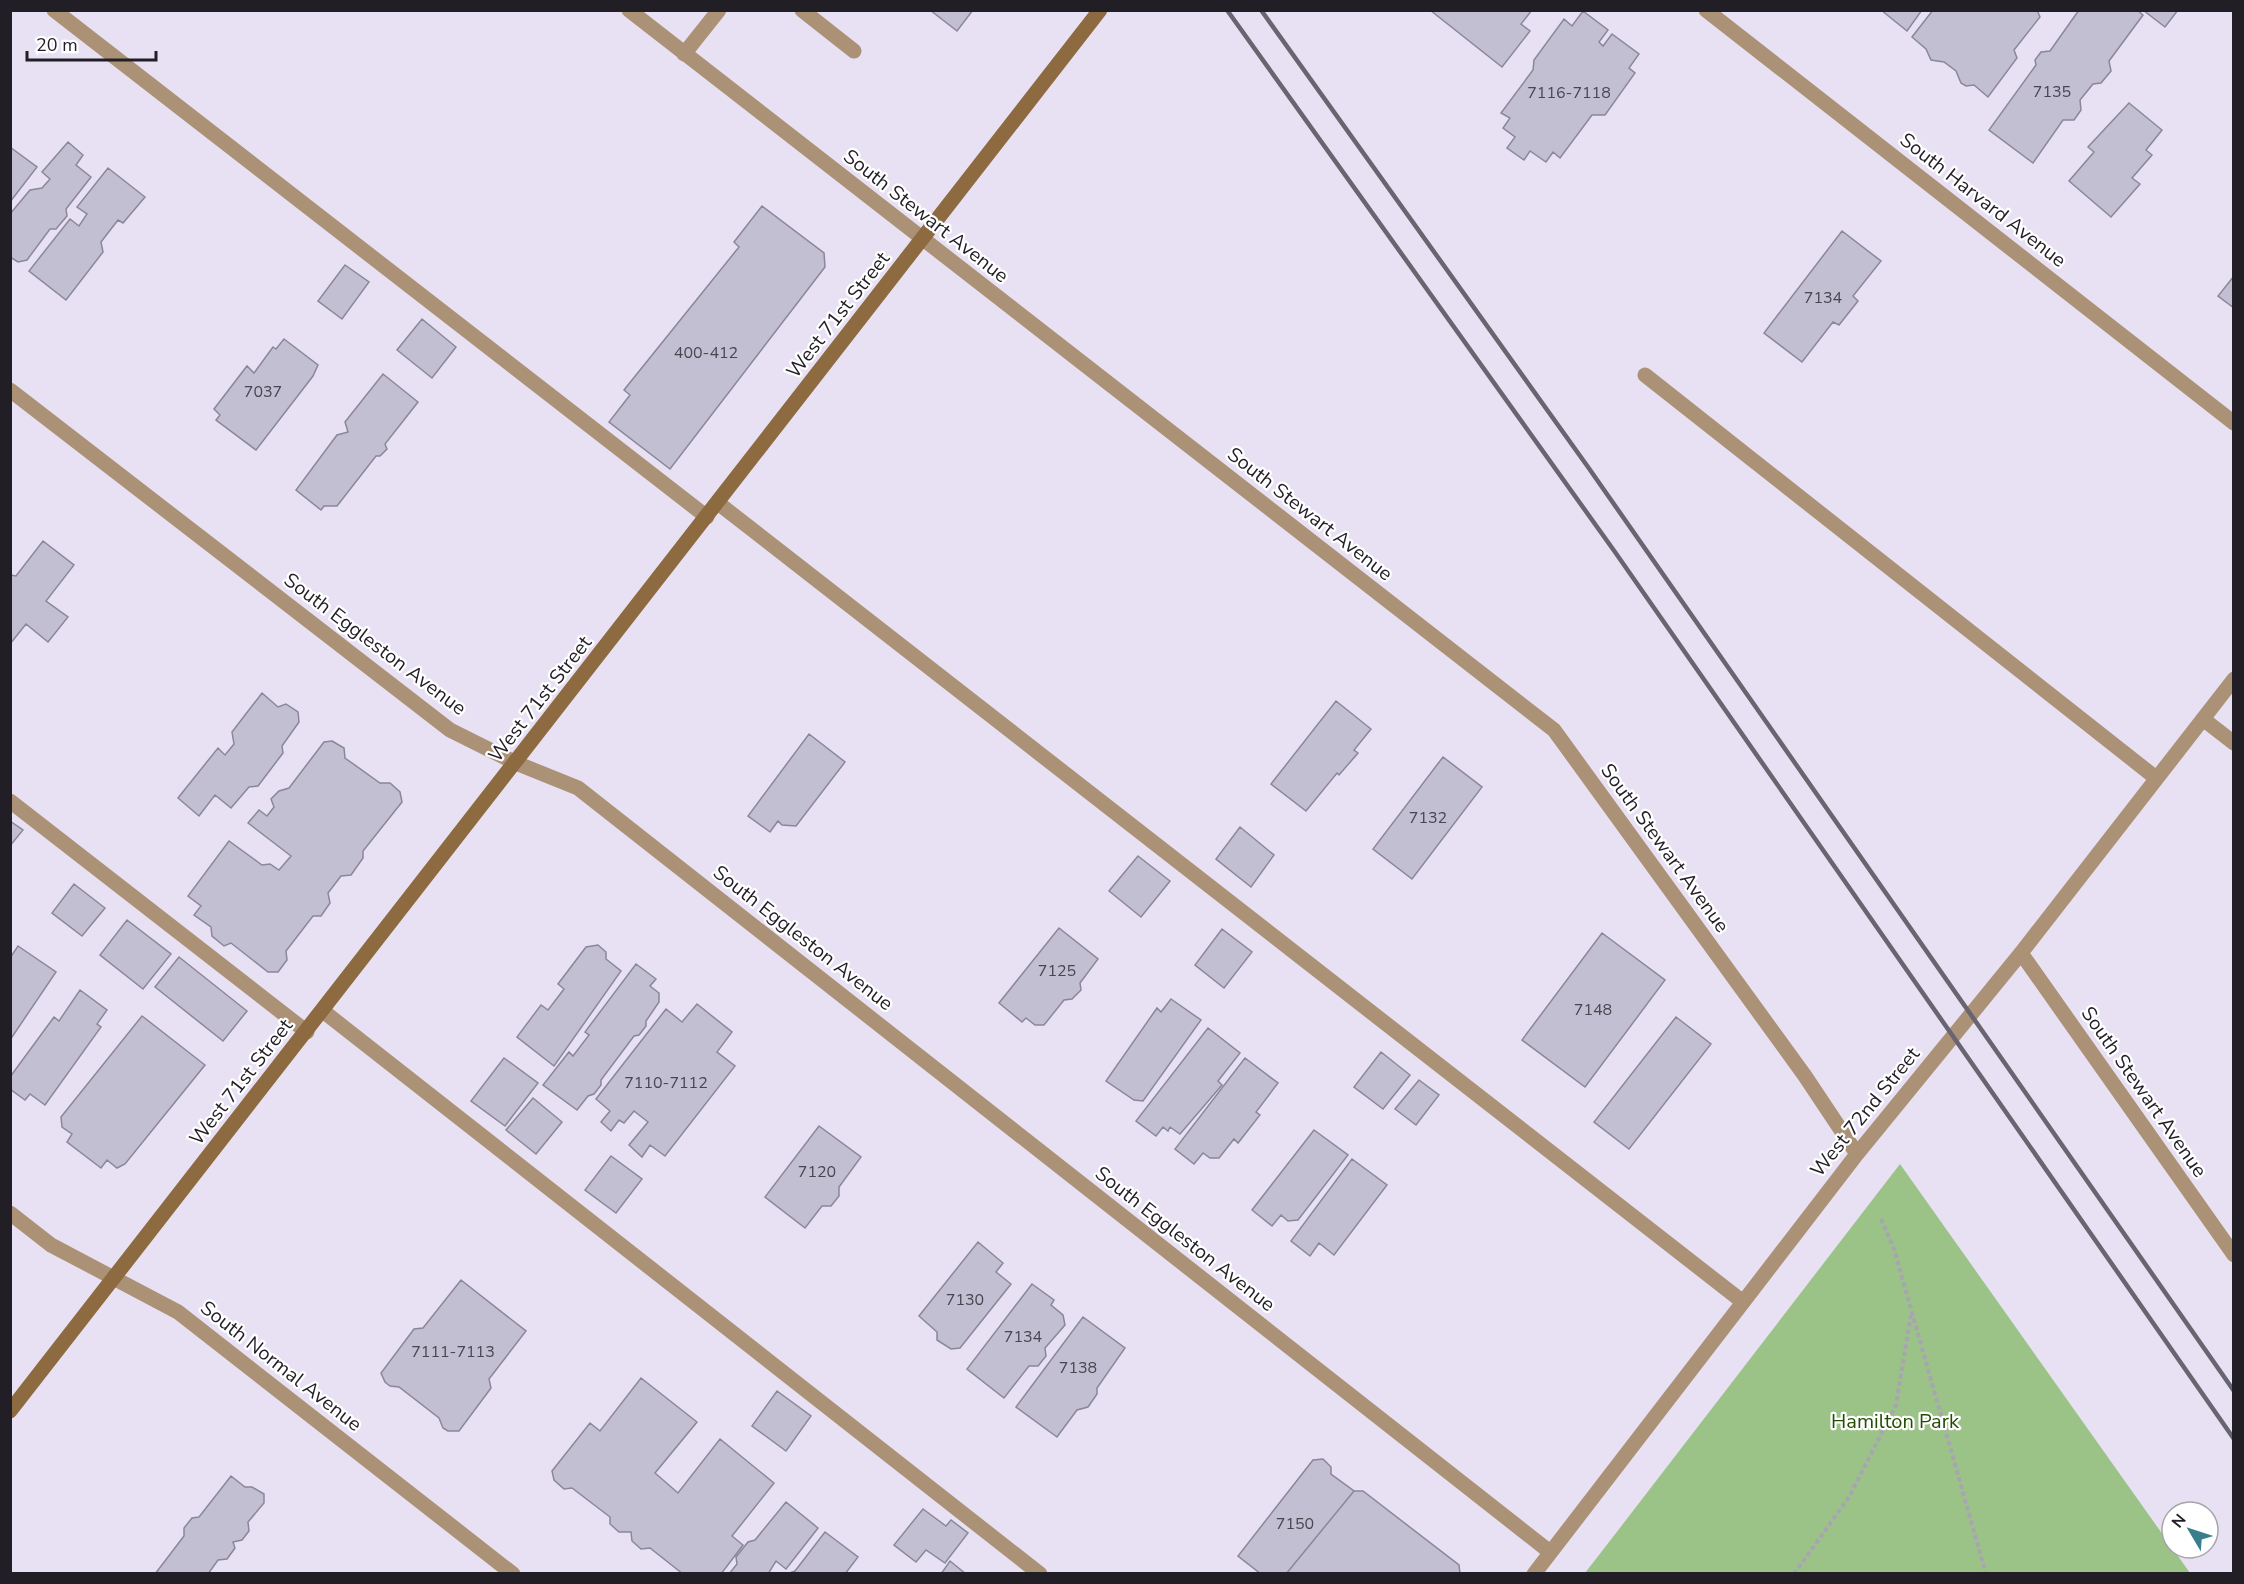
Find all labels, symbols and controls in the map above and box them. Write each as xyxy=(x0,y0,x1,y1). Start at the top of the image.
scale bar xyxy=(27,24,156,62)
text: 20 m xyxy=(36,33,78,57)
house number: 7135 xyxy=(2033,81,2071,103)
house number: 7116-7118 xyxy=(1527,82,1611,104)
street label: South Harvard Avenue xyxy=(1894,126,2072,274)
street label: South Stewart Avenue xyxy=(838,143,1014,289)
street label: West 71st Street xyxy=(780,245,896,384)
house number: 7134 xyxy=(1804,287,1843,309)
house number: 400-412 xyxy=(674,342,738,364)
house number: 7037 xyxy=(244,381,282,403)
street label: South Stewart Avenue xyxy=(1222,441,1398,587)
street label: South Eggleston Avenue xyxy=(278,566,472,722)
street label: West 71st Street xyxy=(482,629,598,768)
street label: South Stewart Avenue xyxy=(1594,758,1736,938)
house number: 7132 xyxy=(1409,807,1447,829)
street label: South Eggleston Avenue xyxy=(707,859,899,1017)
house number: 7125 xyxy=(1038,960,1076,982)
house number: 7148 xyxy=(1574,999,1612,1021)
street label: South Stewart Avenue xyxy=(2075,1001,2213,1183)
street label: West 71st Street xyxy=(183,1012,299,1151)
street label: West 72nd Street xyxy=(1804,1041,1926,1183)
house number: 7110-7112 xyxy=(624,1072,708,1094)
street label: South Eggleston Avenue xyxy=(1089,1160,1281,1318)
house number: 7120 xyxy=(798,1161,836,1183)
house number: 7130 xyxy=(946,1289,984,1311)
street label: South Normal Avenue xyxy=(195,1294,367,1438)
house number: 7134 xyxy=(1004,1326,1043,1348)
house number: 7111-7113 xyxy=(411,1341,495,1363)
house number: 7138 xyxy=(1059,1357,1097,1379)
park label: Hamilton Park xyxy=(1831,1408,1960,1435)
north arrow xyxy=(2160,1500,2220,1560)
text: N xyxy=(2167,1510,2191,1533)
house number: 7150 xyxy=(1276,1513,1314,1535)

